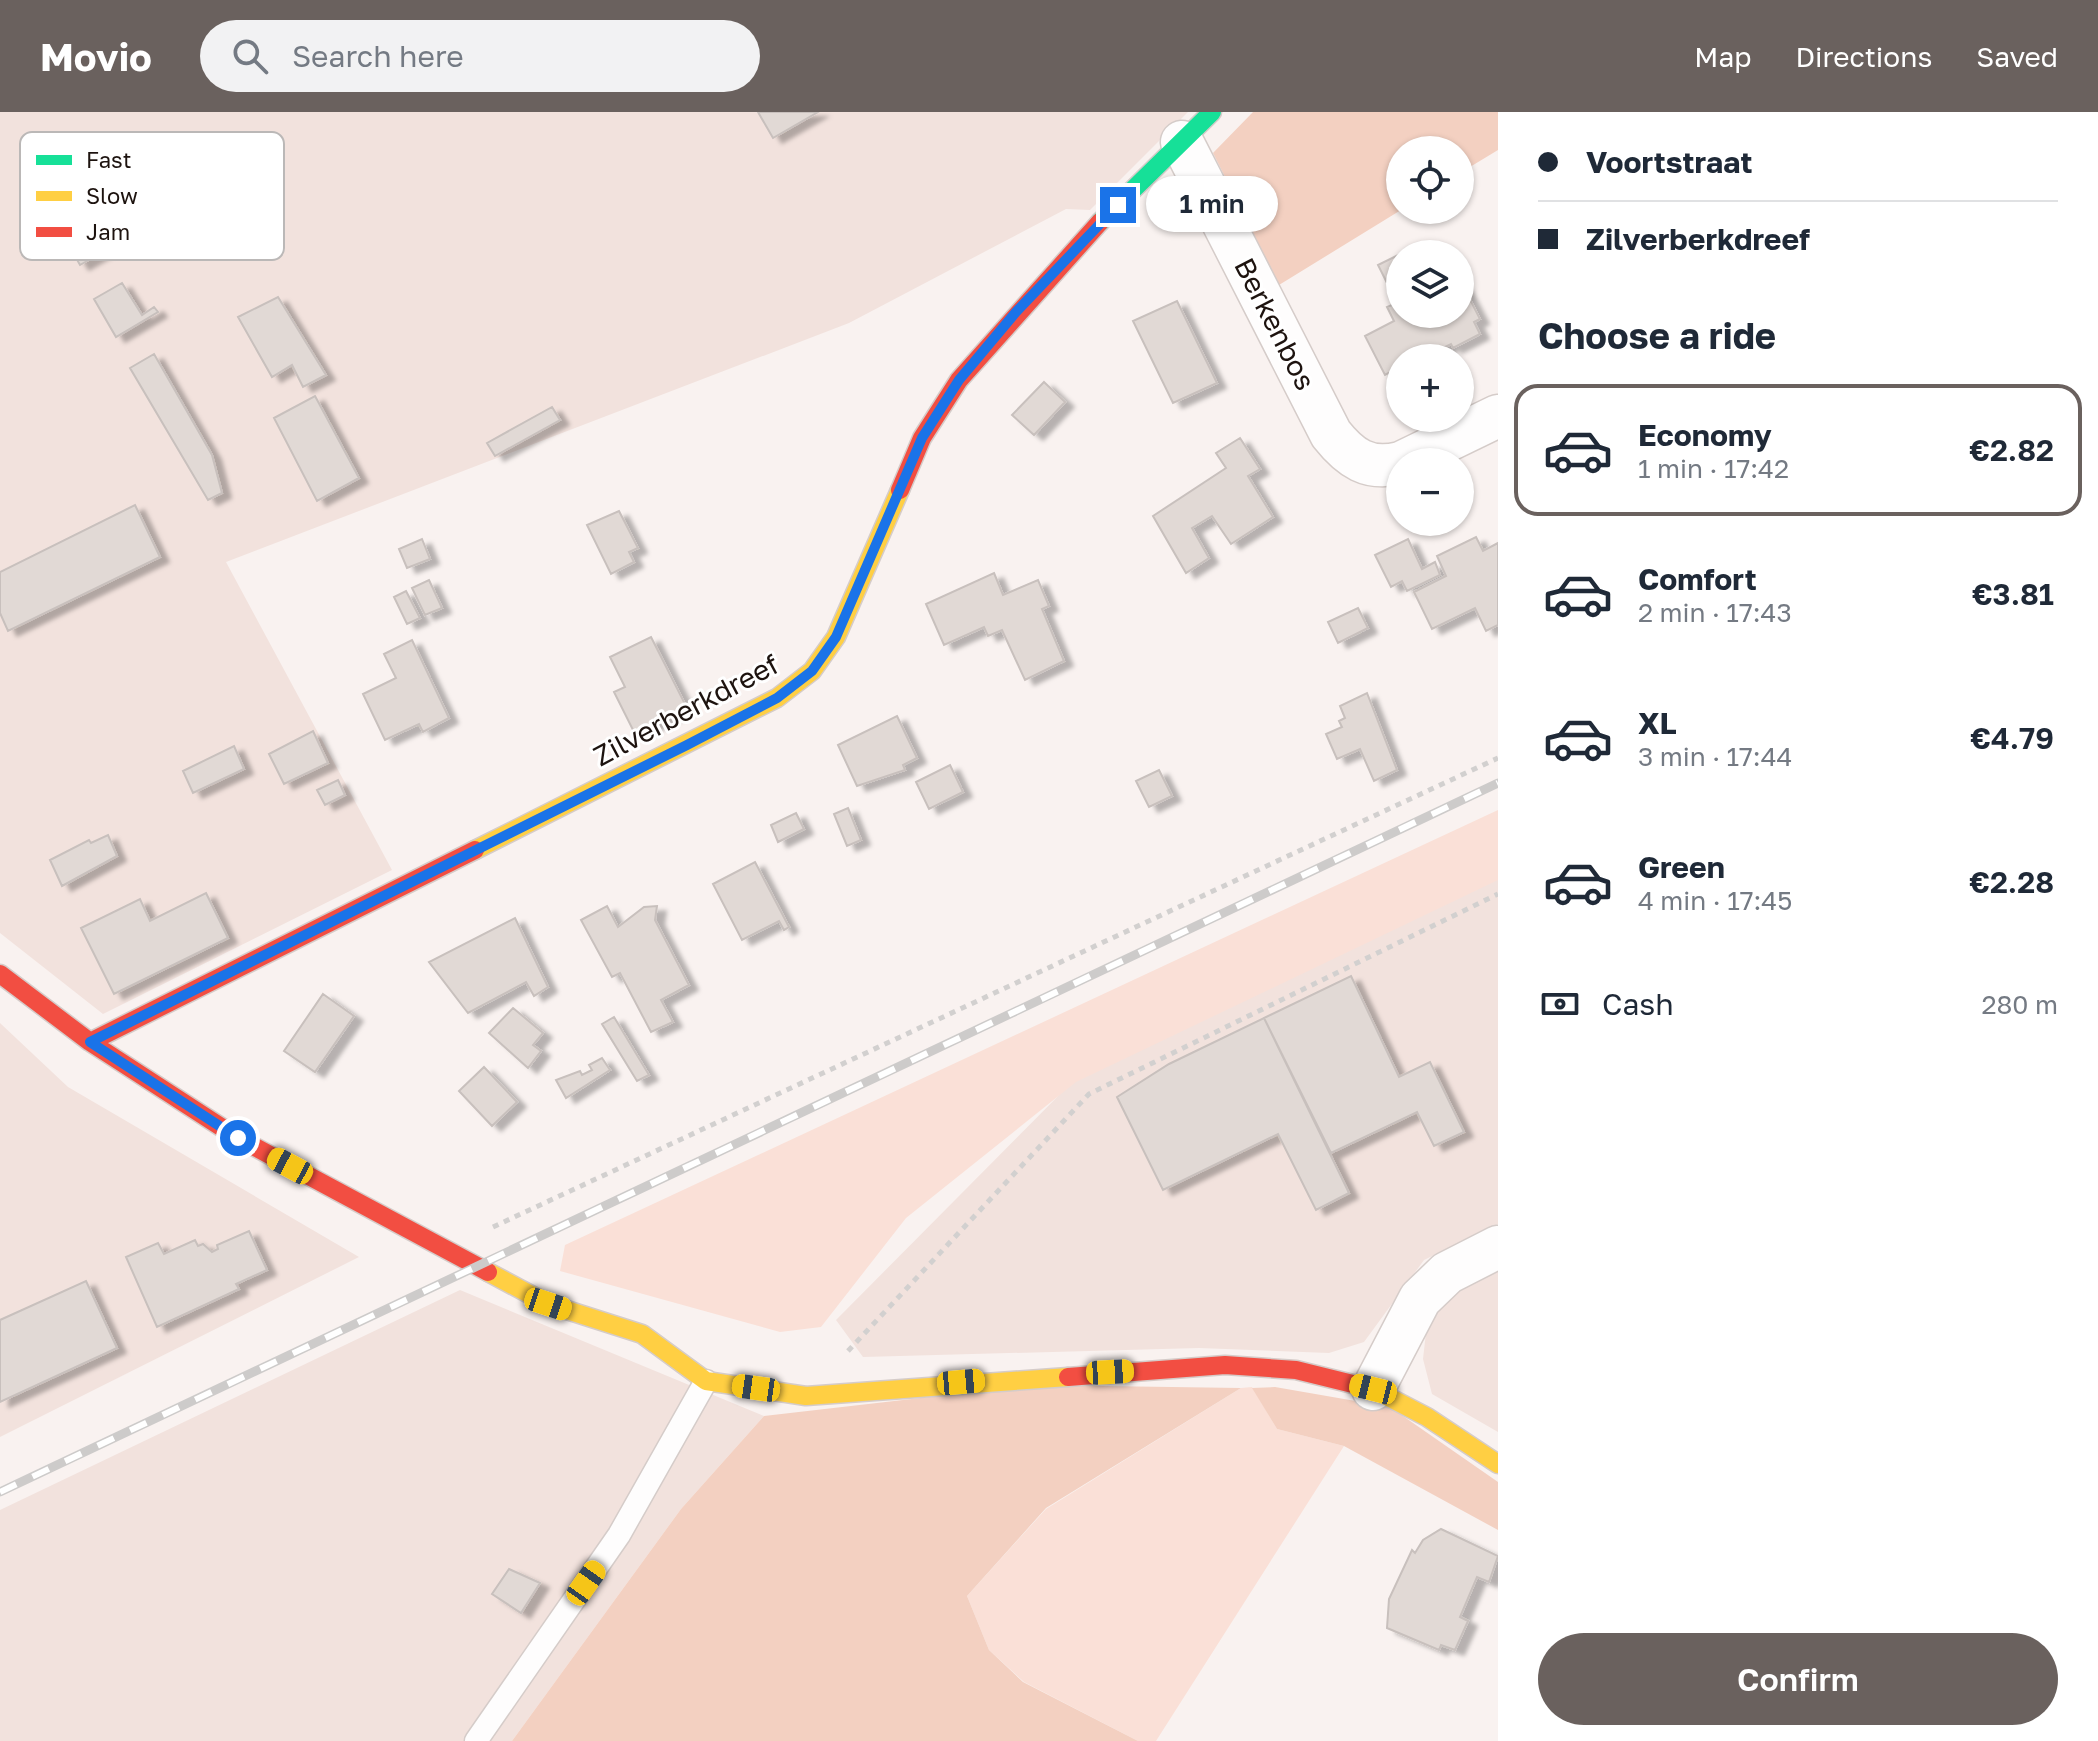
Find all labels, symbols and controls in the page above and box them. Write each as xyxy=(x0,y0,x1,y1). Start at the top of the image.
search box xyxy=(200,20,760,92)
text: Movio xyxy=(40,34,152,79)
icon: search xyxy=(228,34,272,78)
text: Search here xyxy=(292,38,464,74)
text: Map xyxy=(1694,40,1751,73)
text: Directions xyxy=(1795,40,1932,73)
text: Saved xyxy=(1976,40,2058,73)
legend xyxy=(20,132,284,260)
map controls xyxy=(1386,136,1474,536)
button: locate xyxy=(1386,136,1474,224)
text: Voortstraat xyxy=(1586,144,1753,180)
text: Fast xyxy=(86,146,132,173)
callout: 1 min xyxy=(1146,177,1278,233)
text: Slow xyxy=(86,182,138,209)
route end xyxy=(1100,187,1136,223)
text: 1 min xyxy=(1179,188,1245,219)
text: Jam xyxy=(86,218,130,245)
text: Zilverberkdreef xyxy=(1586,221,1810,257)
button: layers xyxy=(1386,240,1474,328)
street label: Berkenbos xyxy=(1228,252,1323,395)
text: Choose a ride xyxy=(1538,314,1776,357)
button: + xyxy=(1386,344,1474,432)
icon: car xyxy=(1542,414,1614,486)
text: Economy xyxy=(1638,417,1772,453)
text: €2.82 xyxy=(1969,432,2054,468)
button: − xyxy=(1386,448,1474,536)
text: 1 min · 17:42 xyxy=(1638,453,1789,484)
icon: car xyxy=(1542,558,1614,630)
text: Comfort xyxy=(1638,561,1757,597)
text: €3.81 xyxy=(1972,576,2054,612)
text: 2 min · 17:43 xyxy=(1638,597,1792,628)
street label: Zilverberkdreef xyxy=(588,647,784,772)
icon: car xyxy=(1542,702,1614,774)
text: XL xyxy=(1638,705,1677,741)
text: €4.79 xyxy=(1970,720,2054,756)
text: 3 min · 17:44 xyxy=(1638,741,1792,772)
icon: car xyxy=(1542,846,1614,918)
text: Green xyxy=(1638,849,1725,885)
text: €2.28 xyxy=(1969,864,2054,900)
text: 4 min · 17:45 xyxy=(1638,885,1792,916)
icon: cash xyxy=(1538,982,1582,1026)
text: Cash xyxy=(1602,986,1674,1022)
text: 280 m xyxy=(1981,989,2058,1020)
route start xyxy=(220,1120,256,1156)
car xyxy=(263,1144,317,1188)
car xyxy=(521,1285,575,1323)
car xyxy=(1085,1359,1135,1385)
car xyxy=(936,1368,986,1396)
car xyxy=(1347,1372,1399,1406)
car xyxy=(731,1373,781,1403)
car xyxy=(562,1556,610,1610)
button: Confirm xyxy=(1538,1633,2058,1725)

